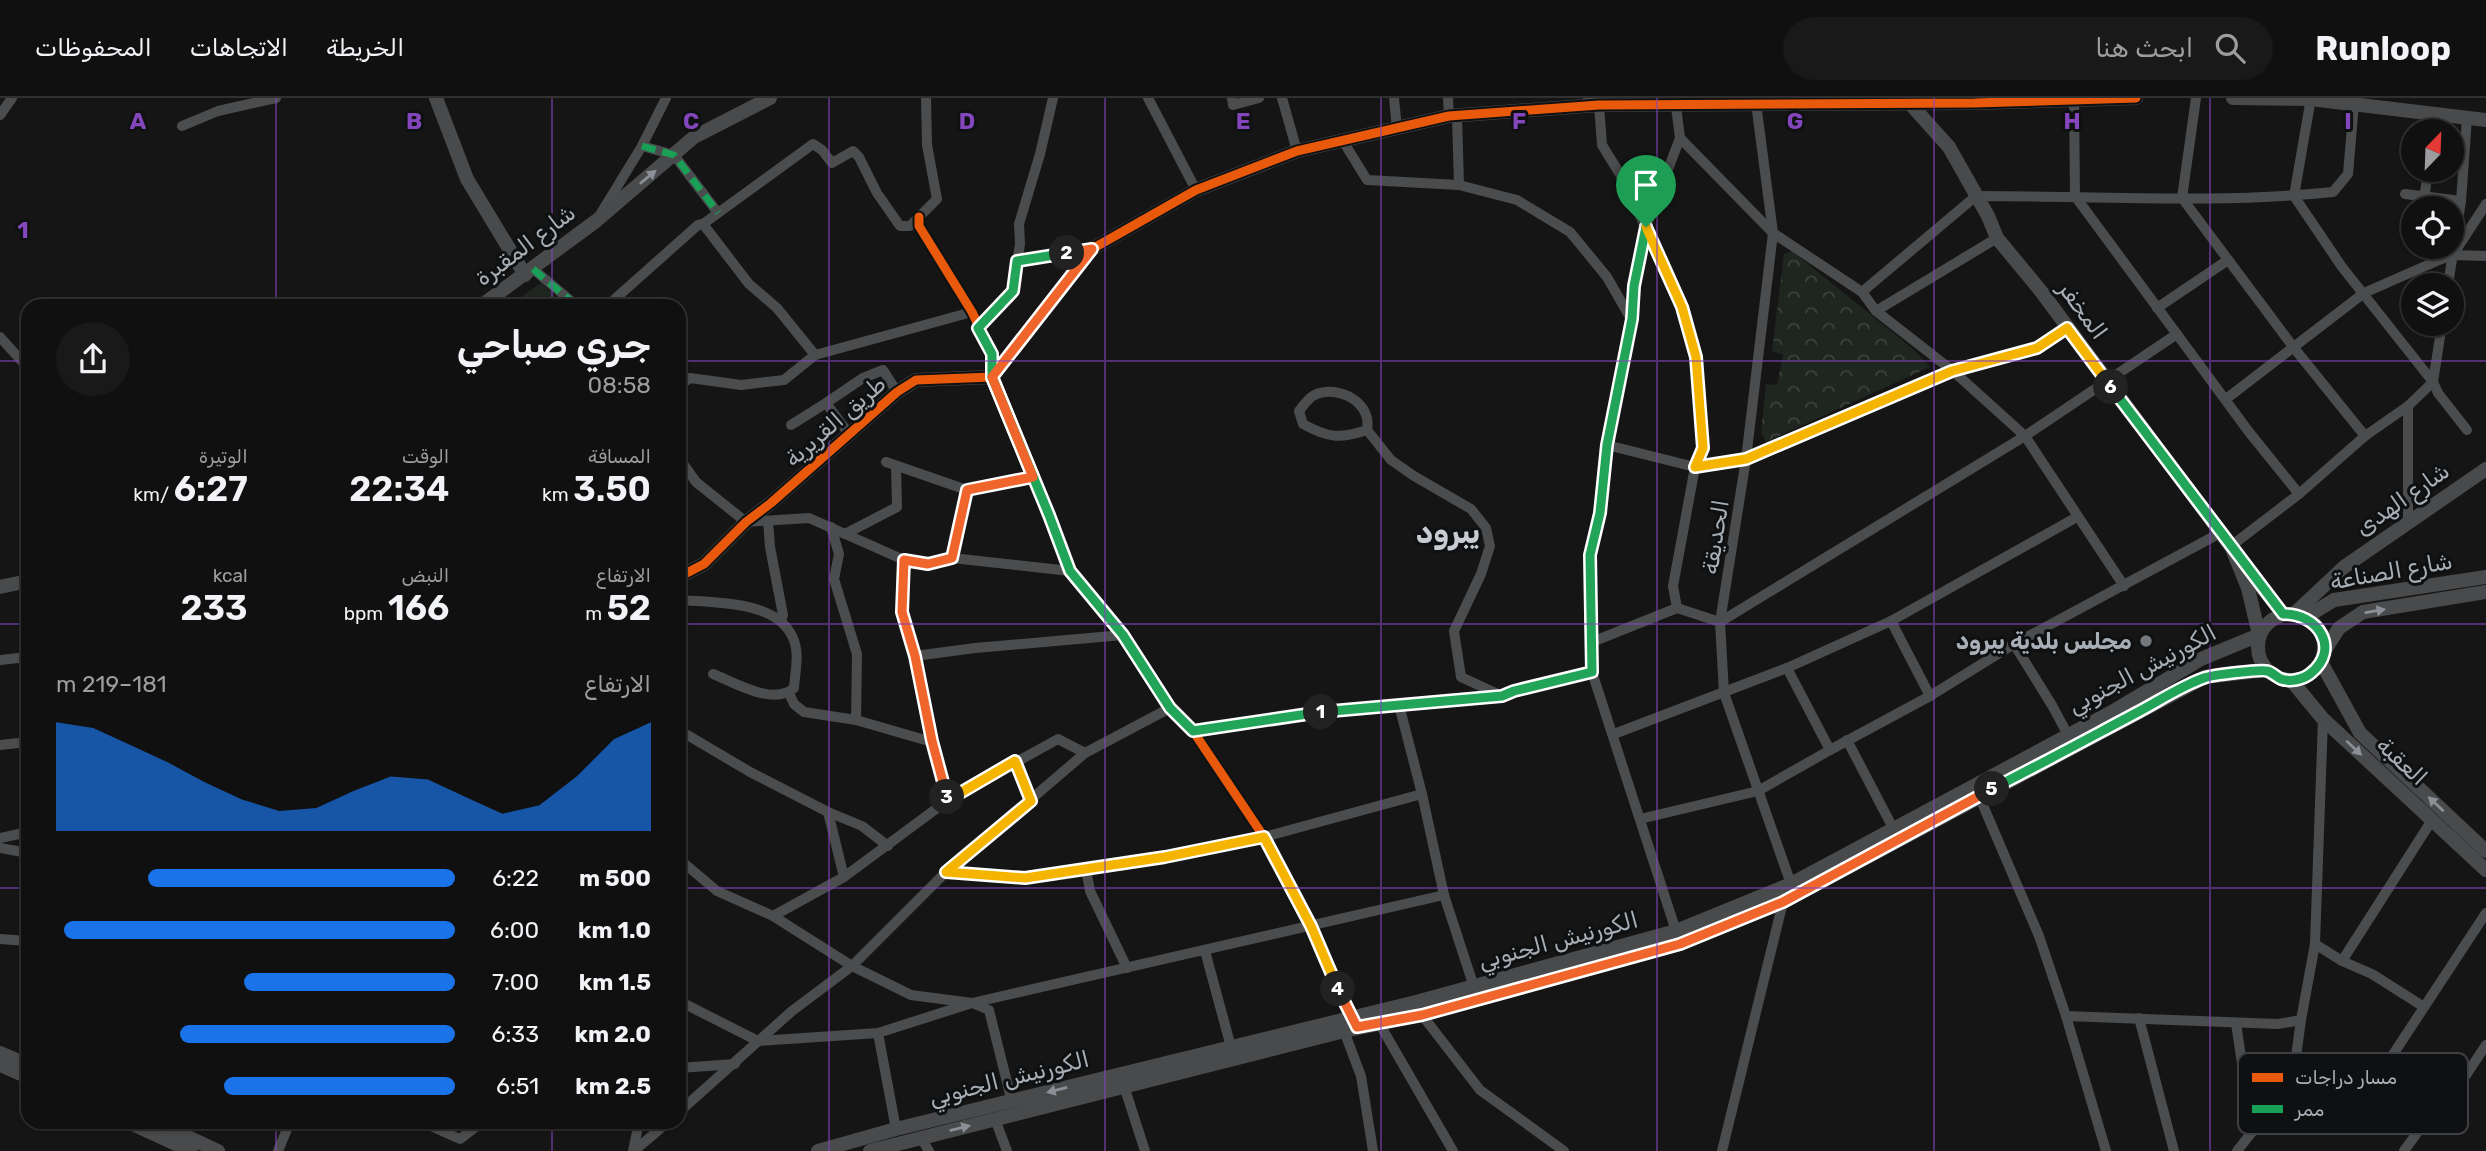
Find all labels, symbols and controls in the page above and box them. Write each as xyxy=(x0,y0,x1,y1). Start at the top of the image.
search box xyxy=(1783,17,2273,80)
icon: search xyxy=(2211,29,2249,67)
text: Runloop xyxy=(2315,29,2451,68)
text: ابحث هنا xyxy=(2095,33,2193,64)
text: المحفوظات xyxy=(35,34,152,62)
text: الاتجاهات xyxy=(190,34,288,62)
text: الخريطة xyxy=(326,34,404,62)
text: A xyxy=(130,107,147,135)
text: B xyxy=(406,107,422,135)
text: C xyxy=(683,107,699,135)
text: D xyxy=(959,107,975,135)
text: E xyxy=(1236,107,1250,135)
text: F xyxy=(1512,107,1526,135)
text: G xyxy=(1787,107,1803,135)
text: H xyxy=(2063,107,2081,135)
text: I xyxy=(2344,107,2352,135)
north arrow xyxy=(2401,119,2464,182)
map controls xyxy=(2401,119,2464,336)
pin xyxy=(1616,155,1676,227)
icon: arrive xyxy=(1627,166,1665,204)
one-way arrow xyxy=(639,169,657,185)
button: locate xyxy=(2401,196,2464,259)
street label: شارع المقبرة xyxy=(469,198,582,293)
text: 1 xyxy=(17,216,29,244)
pin: 2 xyxy=(1050,236,1084,270)
text: 2 xyxy=(1060,241,1073,264)
button: layers xyxy=(2401,273,2464,336)
street label: المخفر xyxy=(2051,274,2114,345)
button: share xyxy=(56,322,130,396)
text: جري صباحي xyxy=(457,322,651,368)
street label: طريق القريرية xyxy=(779,369,891,473)
pin: 6 xyxy=(2094,370,2128,404)
text: 08:58 xyxy=(588,371,651,399)
text: 6 xyxy=(2104,375,2117,398)
text: الوتيرة xyxy=(199,445,248,468)
text: الوقت xyxy=(402,445,449,468)
text: المسافة xyxy=(588,445,651,468)
street label: شارع الهدى xyxy=(2350,456,2456,543)
text: 6:27 xyxy=(174,468,248,510)
text: 22:34 xyxy=(349,468,449,510)
text: 3.50 xyxy=(573,468,651,510)
text: /km xyxy=(133,483,174,506)
text: km xyxy=(542,483,573,506)
street label: الحديقة xyxy=(1695,498,1735,576)
district label: يبرود xyxy=(1416,515,1480,551)
street label: شارع الصناعة xyxy=(2328,546,2455,598)
text: kcal xyxy=(213,564,248,587)
text: النبض xyxy=(401,564,449,587)
text: الارتفاع xyxy=(596,564,651,587)
text: 233 xyxy=(180,587,248,629)
text: 166 xyxy=(388,587,449,629)
text: 52 xyxy=(607,587,651,629)
text: bpm xyxy=(344,602,388,625)
text: m xyxy=(585,602,607,625)
one-way arrow xyxy=(2364,605,2386,616)
street label: الكورنيش الجنوبي xyxy=(2063,618,2222,723)
place label: مجلس بلدية يبرود xyxy=(1956,627,2132,655)
marker: مجلس بلدية يبرود xyxy=(2138,633,2154,649)
text: 181–219 m xyxy=(56,670,167,698)
text: الارتفاع xyxy=(585,670,651,698)
pin: 1 xyxy=(1304,694,1338,730)
text: 1 xyxy=(1316,700,1325,723)
street label: العقبة xyxy=(2371,731,2433,791)
one-way arrow xyxy=(2345,740,2363,756)
pin: 5 xyxy=(1974,772,2010,806)
text: 5 xyxy=(1985,777,1998,800)
pin: 3 xyxy=(930,780,964,814)
text: 3 xyxy=(940,785,953,808)
one-way arrow xyxy=(2428,797,2445,813)
text: 6:22 xyxy=(492,864,539,892)
text: 500 m xyxy=(579,864,651,892)
street label: الكورنيش الجنوبي xyxy=(1475,905,1642,978)
text: 6:00 xyxy=(490,916,539,944)
text: 1.0 km xyxy=(578,916,651,944)
text: 7:00 xyxy=(492,968,539,996)
text: 1.5 km xyxy=(579,968,651,996)
pin: 4 xyxy=(1320,972,1356,1006)
text: 4 xyxy=(1331,977,1344,1000)
text: 6:33 xyxy=(492,1020,539,1048)
text: 2.0 km xyxy=(575,1020,651,1048)
street label: الكورنيش الجنوبي xyxy=(926,1045,1093,1114)
legend xyxy=(2238,1053,2468,1134)
text: مسار دراجات xyxy=(2295,1066,2397,1089)
text: 6:51 xyxy=(496,1072,539,1100)
text: 2.5 km xyxy=(575,1072,651,1100)
one-way arrow xyxy=(1046,1085,1068,1096)
text: ممر xyxy=(2294,1098,2324,1121)
one-way arrow xyxy=(949,1122,971,1133)

